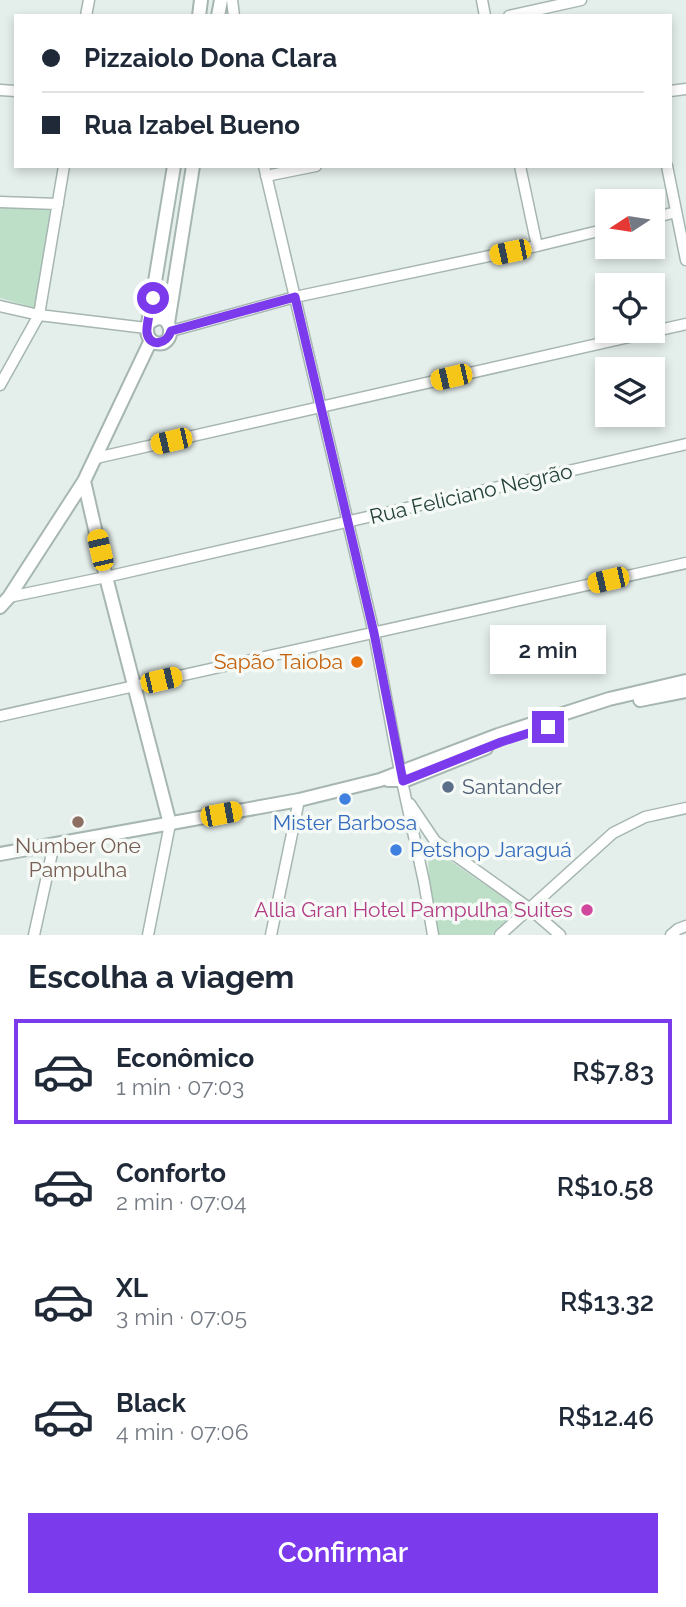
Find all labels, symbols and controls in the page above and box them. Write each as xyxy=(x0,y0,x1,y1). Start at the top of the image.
text: Pizzaiolo Dona Clara xyxy=(84,43,337,73)
text: Rua Izabel Bueno xyxy=(84,110,300,140)
north arrow xyxy=(595,189,665,259)
map controls xyxy=(595,189,665,427)
car xyxy=(488,237,533,267)
button: locate xyxy=(595,273,665,343)
route start xyxy=(137,282,169,314)
button: layers xyxy=(595,357,665,427)
car xyxy=(429,362,474,392)
car xyxy=(149,426,194,456)
street label: Rua Feliciano Negrão xyxy=(367,458,575,529)
car xyxy=(86,527,115,573)
car xyxy=(586,565,631,595)
callout: 2 min xyxy=(490,626,606,674)
text: 2 min xyxy=(519,636,577,663)
place label: Sapão Taioba xyxy=(214,649,343,674)
marker: Sapão Taioba xyxy=(349,654,365,670)
car xyxy=(139,665,184,695)
route end xyxy=(532,711,564,743)
place label: Santander xyxy=(462,774,562,799)
marker: Santander xyxy=(440,779,456,795)
marker: Mister Barbosa xyxy=(337,791,353,807)
car xyxy=(199,800,244,828)
place label: Mister Barbosa xyxy=(273,810,417,835)
marker: Number One Pampulha xyxy=(70,814,86,830)
place label: Number One Pampulha xyxy=(15,833,141,882)
place label: Petshop Jaraguá xyxy=(410,837,572,862)
marker: Petshop Jaraguá xyxy=(388,842,404,858)
place label: Allia Gran Hotel Pampulha Suites xyxy=(254,897,573,922)
marker: Allia Gran Hotel Pampulha Suites xyxy=(579,902,595,918)
text: Escolha a viagem xyxy=(28,958,294,995)
icon: car xyxy=(32,1040,95,1103)
text: Econômico xyxy=(116,1043,254,1073)
text: R$7.83 xyxy=(572,1057,654,1087)
text: 1 min · 07:03 xyxy=(116,1073,244,1100)
icon: car xyxy=(32,1155,95,1218)
text: Conforto xyxy=(116,1158,226,1188)
text: R$10.58 xyxy=(557,1172,654,1202)
text: 2 min · 07:04 xyxy=(116,1188,247,1215)
icon: car xyxy=(32,1270,95,1333)
text: XL xyxy=(116,1273,148,1303)
text: R$13.32 xyxy=(560,1287,654,1317)
text: 3 min · 07:05 xyxy=(116,1303,247,1330)
icon: car xyxy=(32,1385,95,1448)
text: Black xyxy=(116,1388,186,1418)
text: R$12.46 xyxy=(558,1402,654,1432)
text: 4 min · 07:06 xyxy=(116,1418,249,1445)
button: Confirmar xyxy=(28,1513,658,1593)

